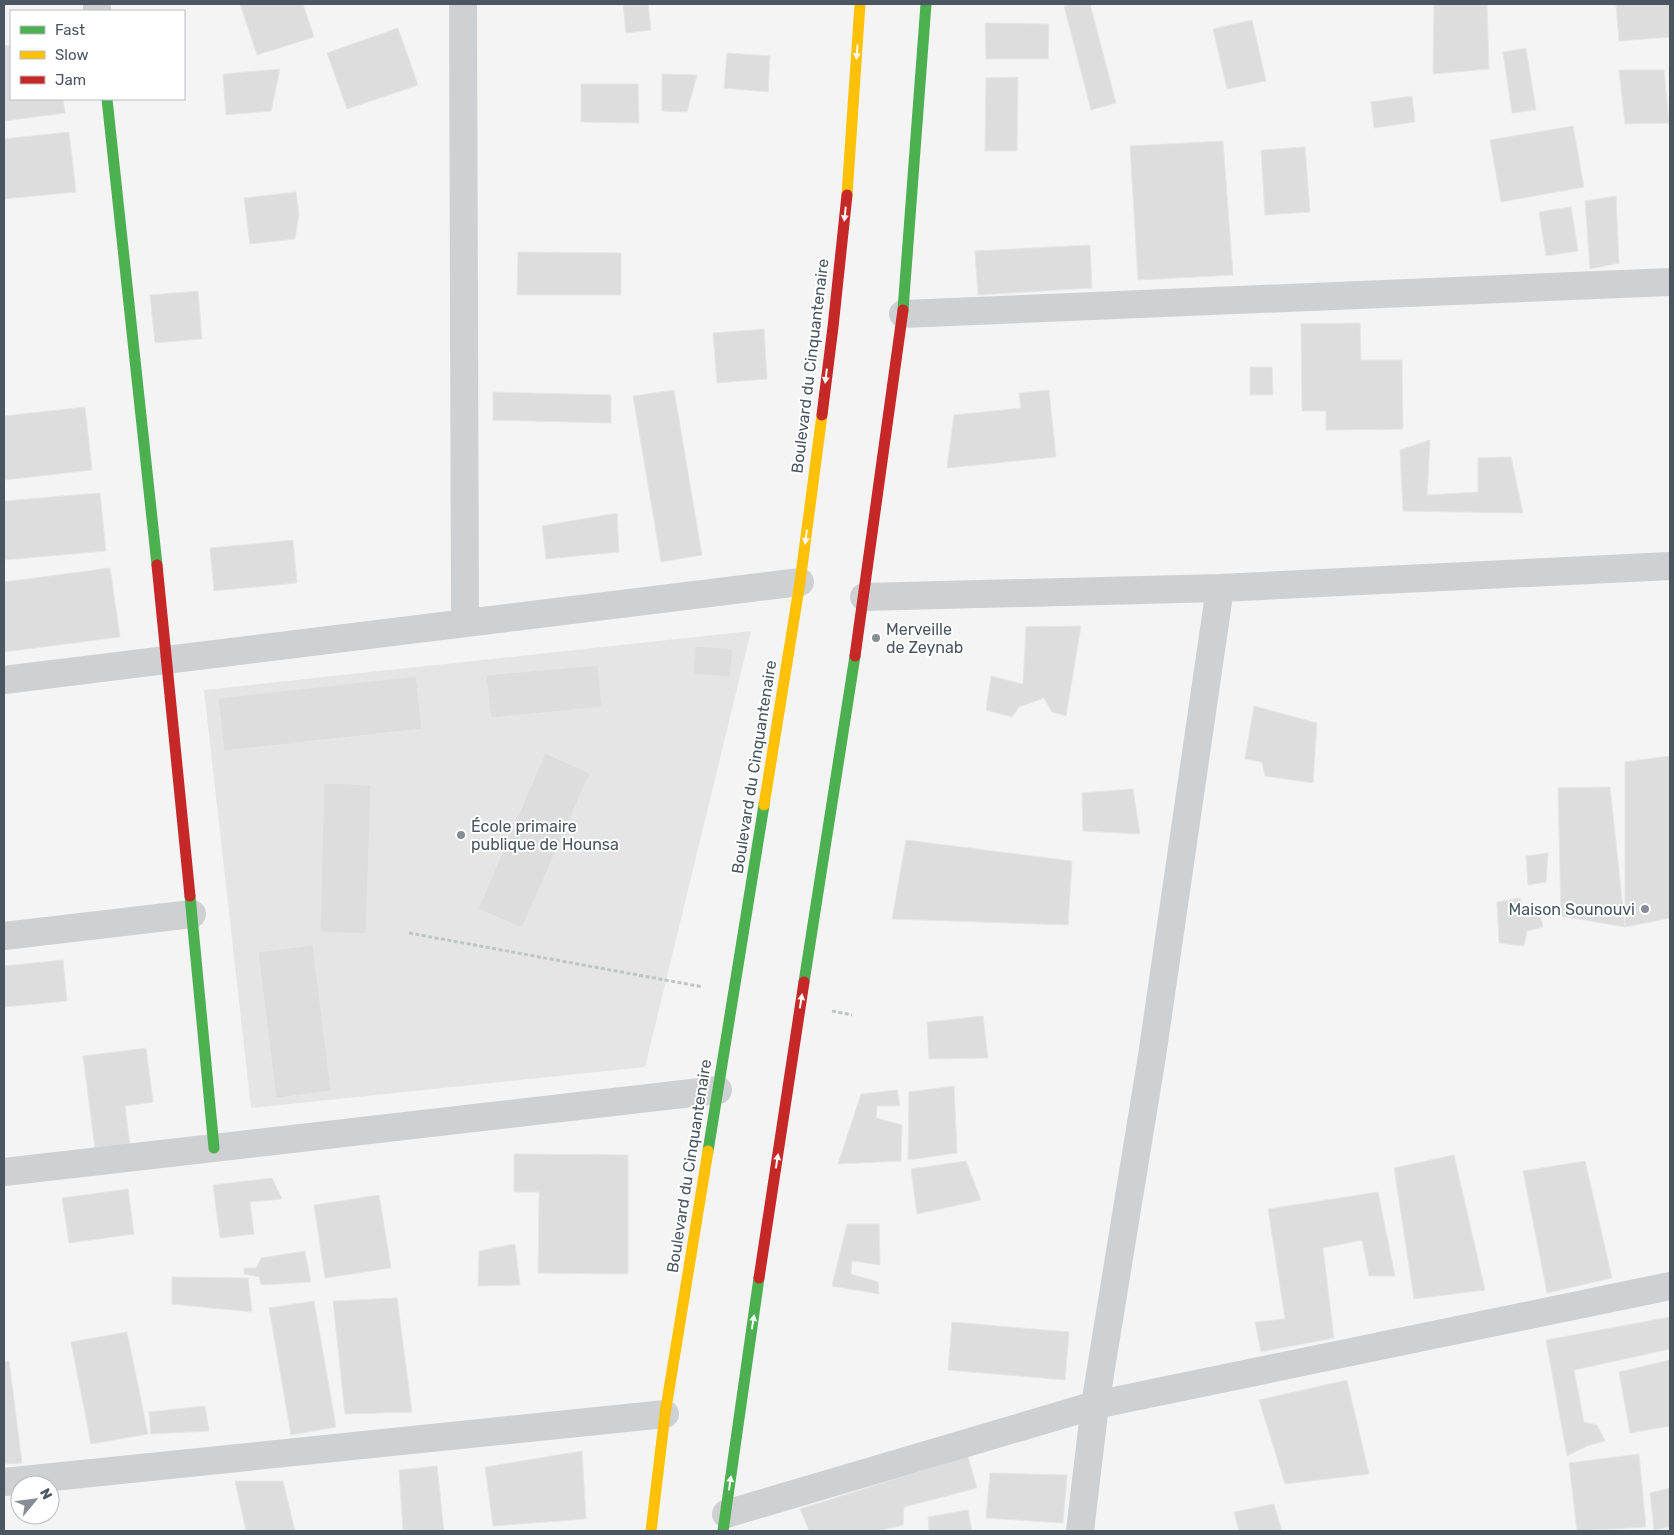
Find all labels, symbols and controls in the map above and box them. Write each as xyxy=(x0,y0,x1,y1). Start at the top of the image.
legend xyxy=(10,10,185,100)
text: Fast xyxy=(55,21,85,39)
one-way arrow xyxy=(852,45,860,61)
text: Slow xyxy=(55,46,88,64)
text: Jam xyxy=(55,71,86,89)
one-way arrow xyxy=(841,207,849,223)
street label: Boulevard du Cinquantenaire xyxy=(787,258,833,474)
one-way arrow xyxy=(822,368,830,384)
one-way arrow xyxy=(801,529,809,545)
place label: Merveille de Zeynab xyxy=(886,620,963,657)
marker: Merveille de Zeynab xyxy=(870,632,882,644)
street label: Boulevard du Cinquantenaire xyxy=(728,659,780,875)
place label: École primaire publique de Hounsa xyxy=(471,817,619,854)
marker: École primaire publique de Hounsa xyxy=(455,829,467,841)
place label: Maison Sounouvi xyxy=(1509,900,1635,919)
marker: Maison Sounouvi xyxy=(1639,903,1651,915)
one-way arrow xyxy=(798,992,806,1008)
street label: Boulevard du Cinquantenaire xyxy=(663,1058,715,1274)
one-way arrow xyxy=(774,1153,782,1169)
one-way arrow xyxy=(749,1314,757,1330)
north arrow xyxy=(10,1475,60,1525)
one-way arrow xyxy=(726,1475,734,1491)
text: N xyxy=(36,1485,56,1502)

